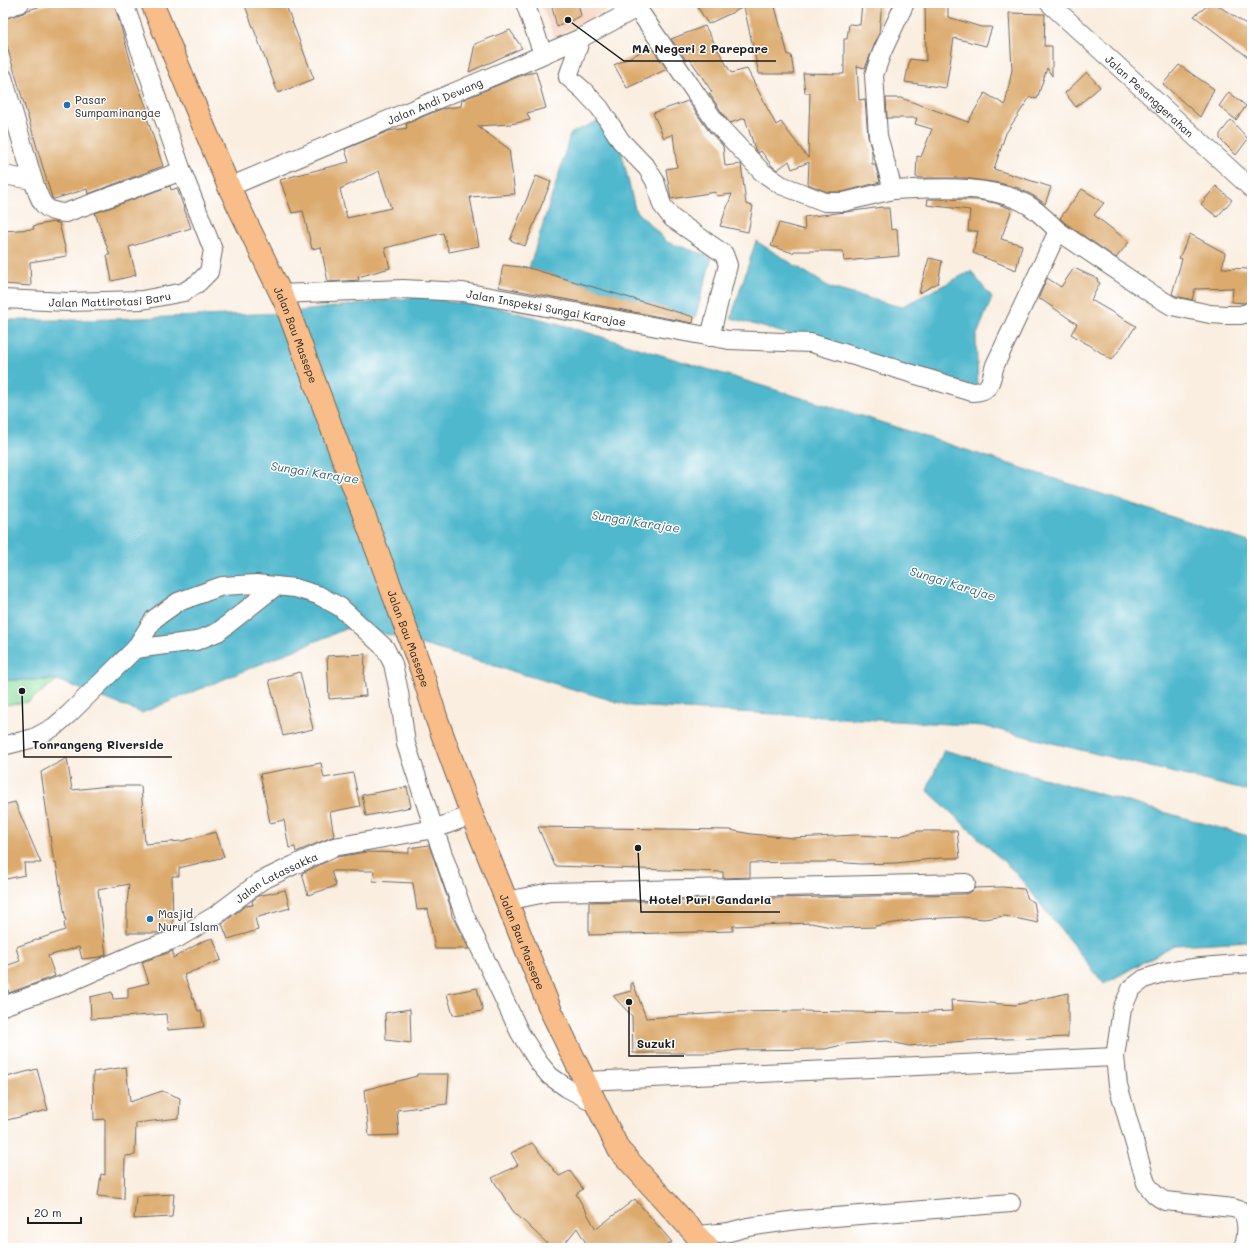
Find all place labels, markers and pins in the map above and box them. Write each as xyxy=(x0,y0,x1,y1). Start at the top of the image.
callout: MA Negeri 2 Parepare xyxy=(624,37,776,61)
place label: Pasar Sumpaminangae xyxy=(75,92,161,120)
marker: Pasar Sumpaminangae xyxy=(62,100,72,110)
callout: Tonrangeng Riverside xyxy=(24,733,172,757)
callout: Hotel Puri Gandaria xyxy=(641,888,780,912)
place label: Masjid Nurul Islam xyxy=(158,906,219,934)
marker: Masjid Nurul Islam xyxy=(145,914,155,924)
callout: Suzuki xyxy=(629,1032,684,1056)

